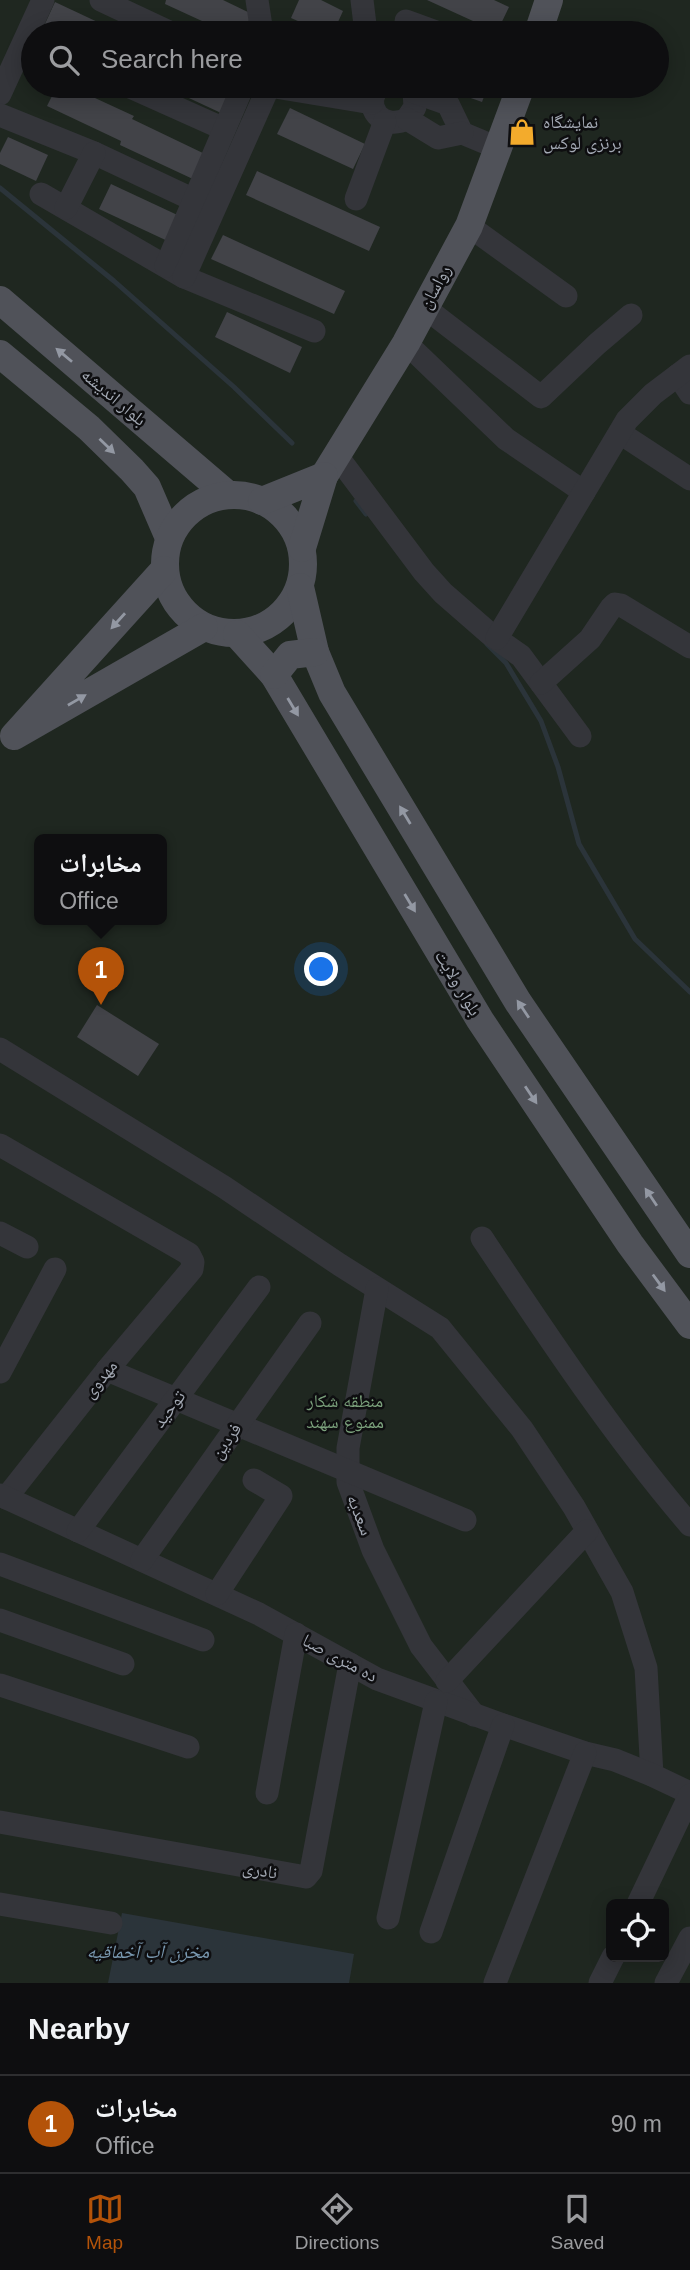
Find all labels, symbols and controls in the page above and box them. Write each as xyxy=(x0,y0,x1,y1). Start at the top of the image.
search box xyxy=(21,21,669,98)
icon: search xyxy=(45,41,83,79)
text: Search here xyxy=(101,44,243,74)
place label: نمایشگاه برنزی لوکس xyxy=(543,112,622,154)
shop icon: نمایشگاه برنزی لوکس xyxy=(507,117,537,147)
street label: رواسان xyxy=(415,262,456,313)
one-way arrow xyxy=(56,348,73,363)
street label: بلوار اندیشه xyxy=(77,364,150,430)
one-way arrow xyxy=(99,438,116,455)
one-way arrow xyxy=(110,612,126,630)
one-way arrow xyxy=(67,694,86,706)
one-way arrow xyxy=(287,698,299,717)
one-way arrow xyxy=(399,805,412,824)
popup xyxy=(34,834,167,925)
text: مخابرات xyxy=(59,848,142,878)
text: Office xyxy=(59,888,119,914)
one-way arrow xyxy=(403,893,416,912)
pin: 1 xyxy=(78,947,124,1005)
street label: بلوار ولایت xyxy=(430,947,485,1020)
your location xyxy=(304,952,338,986)
one-way arrow xyxy=(517,999,530,1019)
one-way arrow xyxy=(524,1085,537,1105)
one-way arrow xyxy=(645,1188,658,1207)
one-way arrow xyxy=(652,1274,666,1292)
street label: مهدوی xyxy=(79,1356,122,1403)
street label: توحید xyxy=(149,1387,190,1432)
park label: منطقه شکار ممنوع سهند xyxy=(306,1391,384,1433)
street label: فردین xyxy=(207,1419,246,1463)
street label: سعدیه xyxy=(343,1492,377,1538)
street label: ده متری صبا xyxy=(299,1630,381,1687)
street label: نادری xyxy=(241,1857,279,1884)
map controls xyxy=(606,1899,669,1962)
button: locate xyxy=(606,1899,669,1962)
water label: مخزن آب آخماقیه xyxy=(87,1941,210,1963)
text: Nearby xyxy=(28,2012,130,2045)
text: مخابرات xyxy=(95,2093,178,2123)
text: 1 xyxy=(45,2111,57,2137)
text: 90 m xyxy=(611,2111,662,2137)
text: Office xyxy=(95,2133,155,2159)
tab: Map xyxy=(86,2190,124,2254)
tab: Directions xyxy=(295,2190,379,2254)
tab: Saved xyxy=(550,2190,604,2254)

